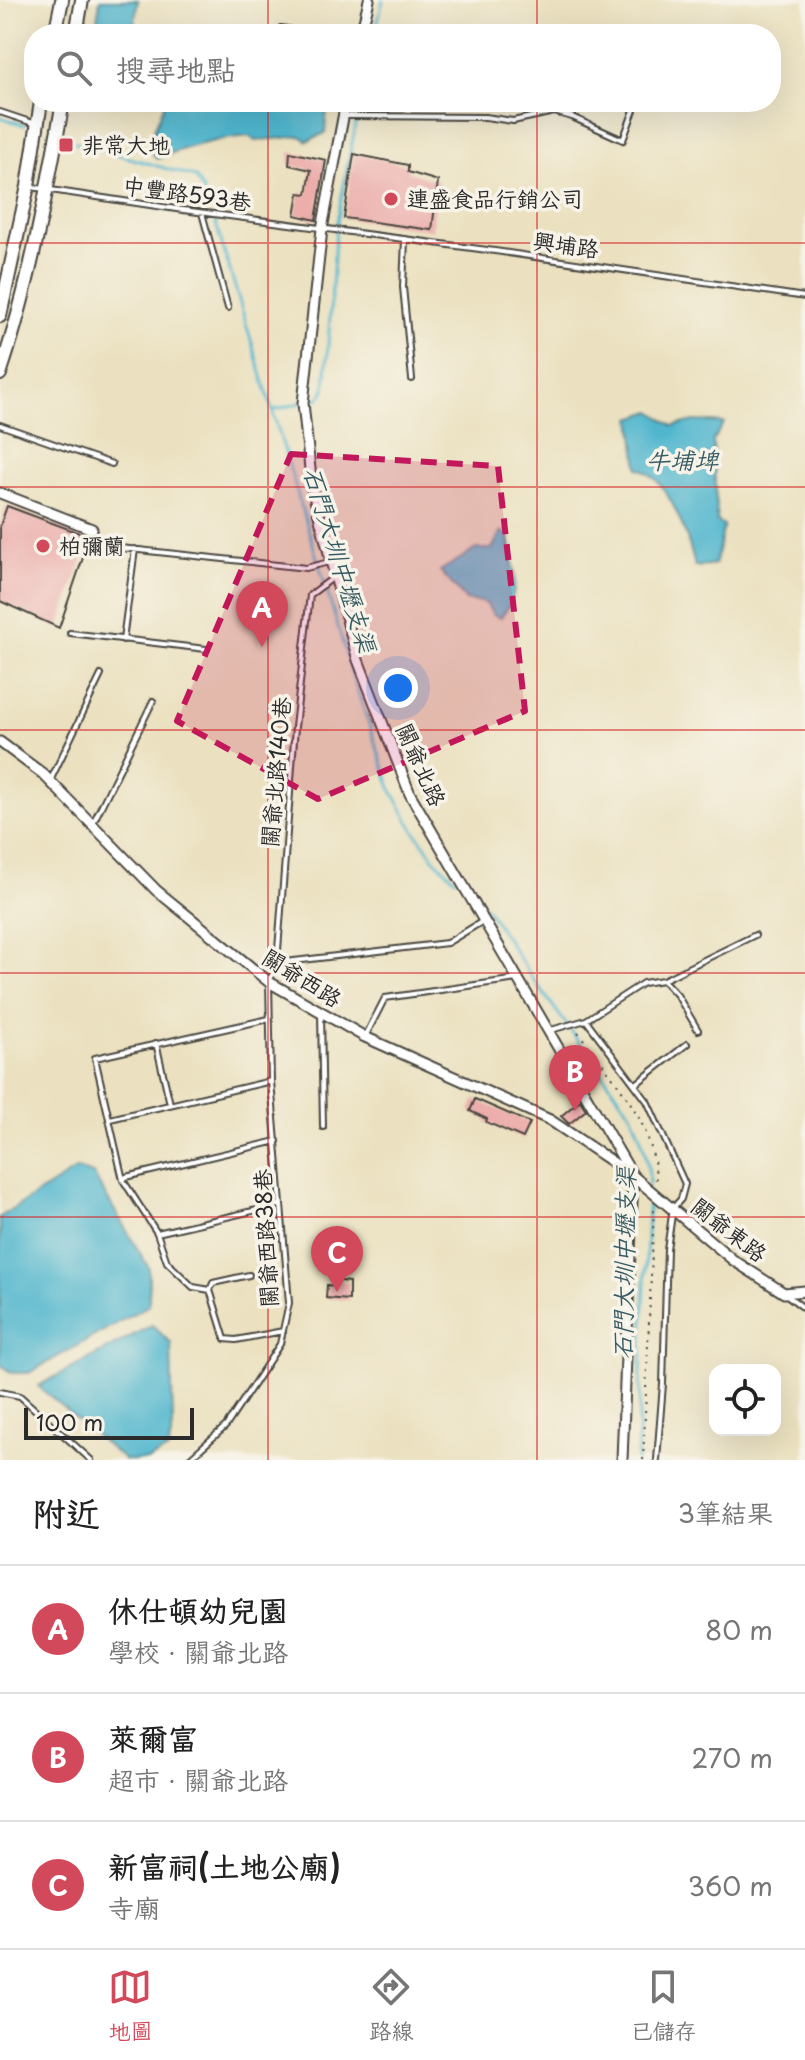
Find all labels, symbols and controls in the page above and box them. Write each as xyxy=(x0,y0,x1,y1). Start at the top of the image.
search box xyxy=(24,24,781,112)
icon: search xyxy=(52,46,96,90)
text: 搜尋地點 xyxy=(116,46,236,91)
place label: 非常大地 xyxy=(82,127,170,160)
marker: 非常大地 xyxy=(57,136,75,154)
street label: 中豐路593巷 xyxy=(121,167,254,218)
place label: 連盛食品行銷公司 xyxy=(407,181,583,214)
marker: 連盛食品行銷公司 xyxy=(382,190,400,208)
street label: 興埔路 xyxy=(531,223,601,264)
water label: 牛埔埤 xyxy=(646,441,720,477)
water label: 石門大圳中壢支渠 xyxy=(296,462,387,658)
place label: 柏彌蘭 xyxy=(59,528,125,561)
marker: 柏彌蘭 xyxy=(34,537,52,555)
pin: A xyxy=(236,581,288,647)
your location xyxy=(378,668,418,708)
street label: 關爺北路140巷 xyxy=(252,695,298,848)
street label: 關爺北路 xyxy=(389,717,455,811)
street label: 關爺西路 xyxy=(257,939,349,1014)
pin: B xyxy=(549,1045,601,1111)
water label: 石門大圳中壢支渠 xyxy=(603,1165,643,1359)
street label: 關爺西路38巷 xyxy=(244,1168,285,1308)
street label: 關爺東路 xyxy=(685,1189,775,1269)
pin: C xyxy=(311,1226,363,1292)
map controls xyxy=(709,1364,781,1436)
button: locate xyxy=(709,1364,781,1436)
scale bar xyxy=(24,1404,194,1440)
text: 100 m xyxy=(36,1405,103,1438)
text: 附近 xyxy=(32,1486,100,1538)
text: 3筆結果 xyxy=(678,1493,773,1532)
text: 休仕頓幼兒園 xyxy=(108,1587,288,1632)
text: A xyxy=(48,1610,68,1649)
text: 80 m xyxy=(705,1610,773,1649)
text: 學校 · 關爺北路 xyxy=(108,1632,288,1671)
text: 萊爾富 xyxy=(108,1715,198,1760)
text: B xyxy=(49,1738,67,1777)
text: 270 m xyxy=(692,1738,773,1777)
text: 超市 · 關爺北路 xyxy=(108,1760,288,1799)
text: 新富祠(土地公廟) xyxy=(108,1843,341,1888)
text: C xyxy=(48,1866,68,1905)
text: 360 m xyxy=(688,1866,773,1905)
text: 寺廟 xyxy=(108,1888,160,1927)
tab: 地圖 xyxy=(108,1965,153,2046)
tab: 路線 xyxy=(369,1965,414,2046)
tab: 已儲存 xyxy=(630,1965,697,2046)

